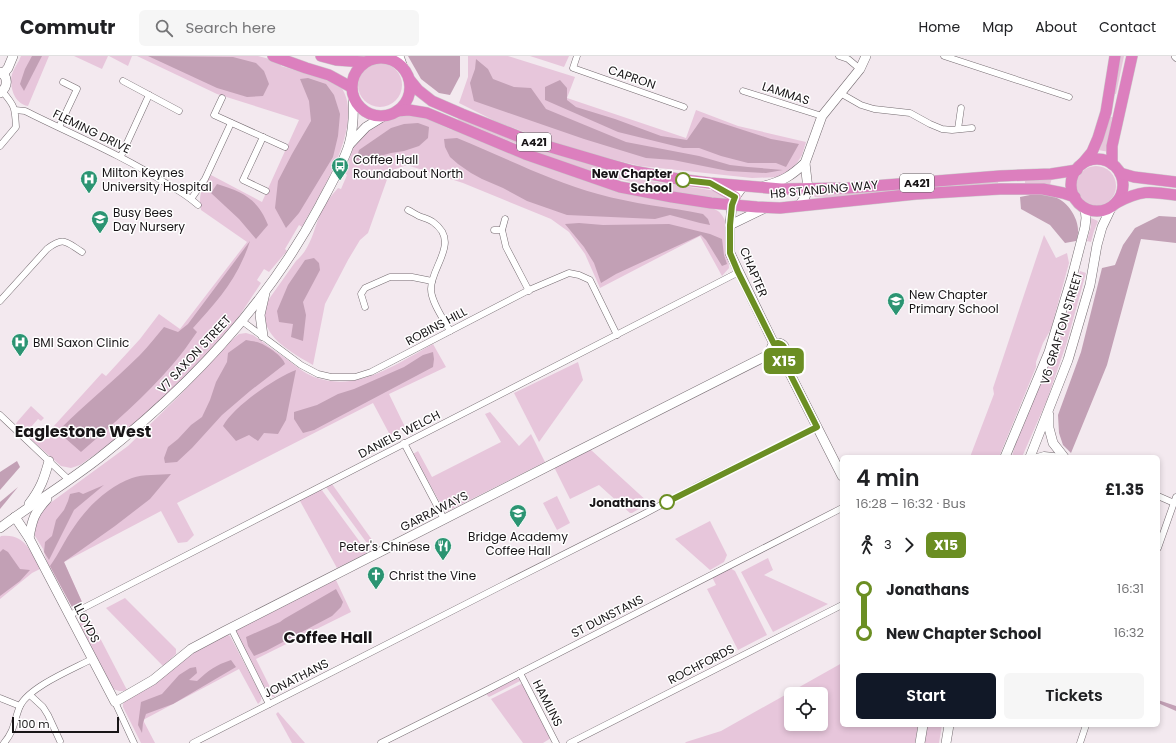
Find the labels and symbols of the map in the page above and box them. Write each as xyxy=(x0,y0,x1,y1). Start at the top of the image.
street label: CAPRON xyxy=(606,61,658,93)
street label: LAMMAS xyxy=(760,77,812,109)
street label: FLEMING DRIVE xyxy=(50,105,134,157)
road number: A421 xyxy=(517,133,551,151)
place label: Coffee Hall Roundabout North xyxy=(353,151,463,182)
bus stop icon: Coffee Hall Roundabout North xyxy=(330,156,350,181)
place label: Milton Keynes University Hospital xyxy=(102,164,212,195)
place label: New Chapter School xyxy=(592,165,672,196)
hospital icon: Milton Keynes University Hospital xyxy=(79,169,99,194)
marker: New Chapter School xyxy=(675,172,691,188)
road number: A421 xyxy=(900,174,934,192)
street label: H8 STANDING WAY xyxy=(769,176,879,202)
place label: Busy Bees Day Nursery xyxy=(113,204,185,235)
school or university icon: Busy Bees Day Nursery xyxy=(90,209,110,234)
street label: CHAPTER xyxy=(736,244,772,300)
street label: V6 GRAFTON STREET xyxy=(1036,269,1086,386)
place label: New Chapter Primary School xyxy=(909,286,999,317)
school or university icon: New Chapter Primary School xyxy=(886,291,906,316)
street label: ROBINS HILL xyxy=(402,303,470,349)
street label: V7 SAXON STREET xyxy=(153,311,235,397)
hospital icon: BMI Saxon Clinic xyxy=(10,332,30,357)
place label: BMI Saxon Clinic xyxy=(33,334,129,351)
line badge: X15 xyxy=(761,348,807,374)
street label: DANIELS WELCH xyxy=(355,406,443,462)
district label: Eaglestone West xyxy=(15,420,151,443)
street label: GARRAWAYS xyxy=(397,487,471,535)
place label: Jonathans xyxy=(589,494,656,511)
marker: Jonathans xyxy=(659,494,675,510)
school or university icon: Bridge Academy Coffee Hall xyxy=(508,503,528,528)
place label: Bridge Academy Coffee Hall xyxy=(468,528,568,559)
restaurant icon: Peter's Chinese xyxy=(433,536,453,561)
place label: Peter's Chinese xyxy=(339,538,430,555)
church icon: Christ the Vine xyxy=(366,565,386,590)
place label: Christ the Vine xyxy=(389,567,476,584)
street label: ST DUNSTANS xyxy=(568,591,646,641)
street label: LLOYDS xyxy=(70,600,104,646)
district label: Coffee Hall xyxy=(283,626,373,649)
street label: ROCHFORDS xyxy=(665,640,737,688)
street label: JONATHANS xyxy=(261,654,331,702)
street label: HAMLINS xyxy=(529,677,567,729)
scale bar xyxy=(12,715,119,734)

